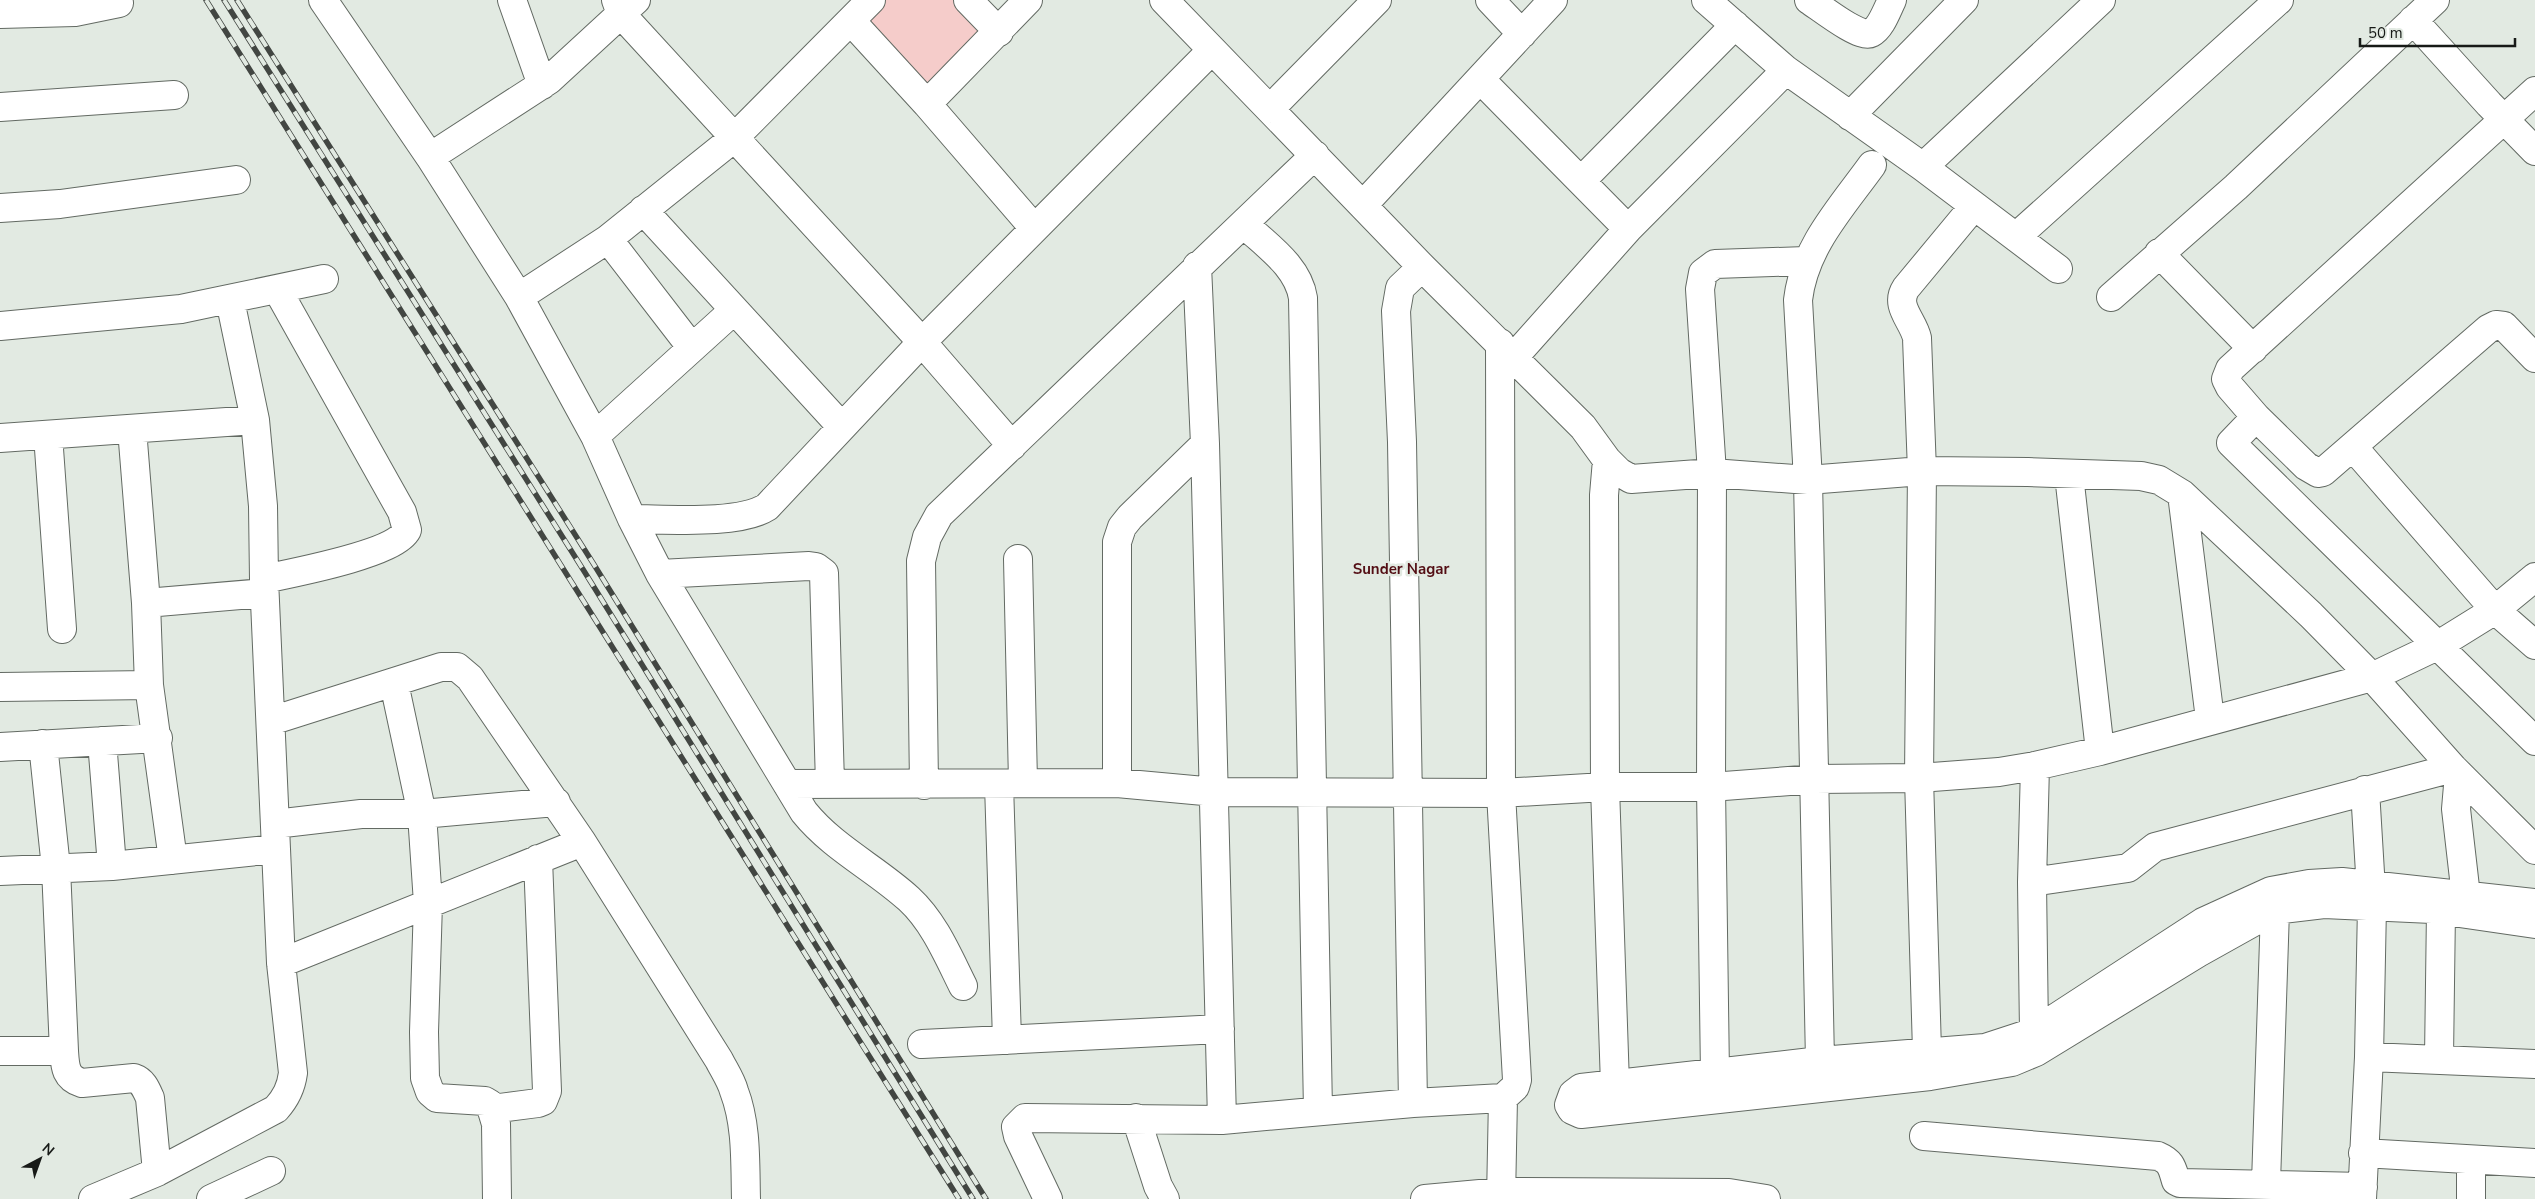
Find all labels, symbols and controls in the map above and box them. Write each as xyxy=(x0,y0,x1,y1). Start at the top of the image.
scale bar xyxy=(2360,15,2515,47)
text: 50 m xyxy=(2368,23,2403,43)
district label: Sunder Nagar xyxy=(1353,559,1449,579)
north arrow xyxy=(15,1134,65,1184)
text: N xyxy=(38,1139,58,1160)

